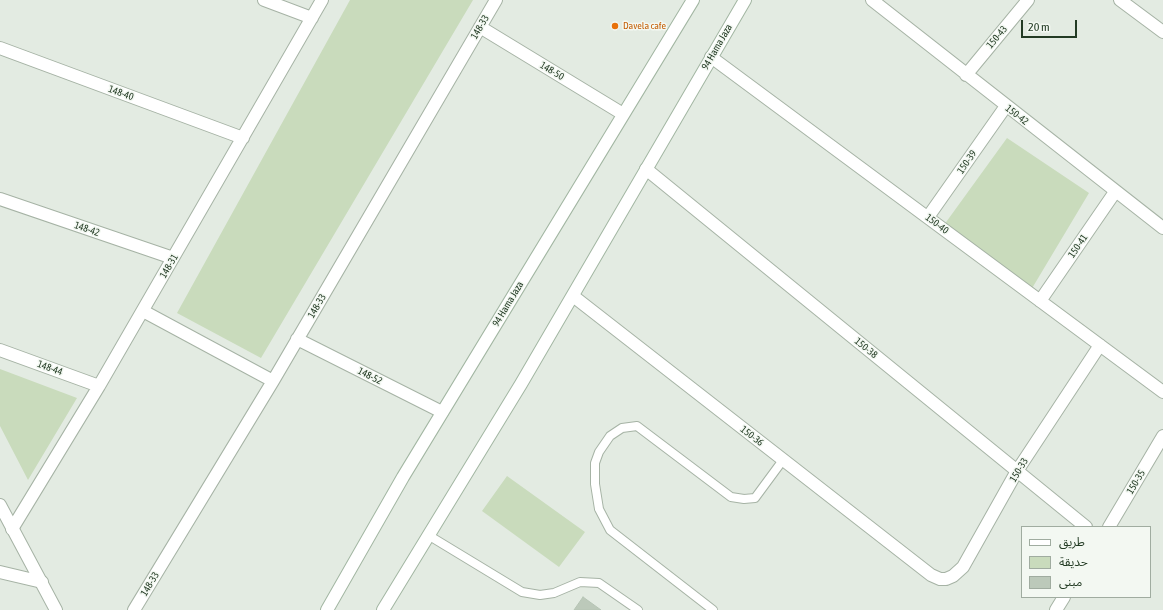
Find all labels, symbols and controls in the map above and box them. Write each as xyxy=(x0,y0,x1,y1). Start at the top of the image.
scale bar xyxy=(1023,12,1079,38)
street label: 148-33 xyxy=(468,13,492,41)
place label: Davela cafe xyxy=(623,20,666,32)
text: 20 m xyxy=(1028,20,1050,34)
marker: Davela cafe xyxy=(610,21,620,31)
street label: 94 Hama Jaza xyxy=(699,22,735,72)
street label: 150-43 xyxy=(984,23,1010,51)
street label: 148-50 xyxy=(538,59,566,83)
street label: 148-40 xyxy=(107,83,135,103)
street label: 150-42 xyxy=(1003,102,1031,128)
street label: 150-39 xyxy=(955,148,979,176)
street label: 150-40 xyxy=(923,211,951,237)
street label: 148-42 xyxy=(73,219,101,239)
street label: 150-41 xyxy=(1066,232,1090,260)
street label: 148-31 xyxy=(157,252,181,280)
street label: 94 Hama Jaza xyxy=(490,279,526,329)
street label: 148-33 xyxy=(305,292,329,320)
street label: 150-38 xyxy=(852,335,880,361)
street label: 148-44 xyxy=(36,358,64,378)
street label: 148-52 xyxy=(356,365,384,387)
street label: 150-36 xyxy=(738,423,766,449)
street label: 150-33 xyxy=(1007,456,1031,484)
street label: 150-35 xyxy=(1124,468,1148,496)
legend xyxy=(1021,526,1151,598)
text: طريق xyxy=(1059,535,1085,549)
text: حديقة xyxy=(1059,555,1088,569)
street label: 148-33 xyxy=(138,570,162,598)
text: مبنى xyxy=(1059,575,1082,589)

